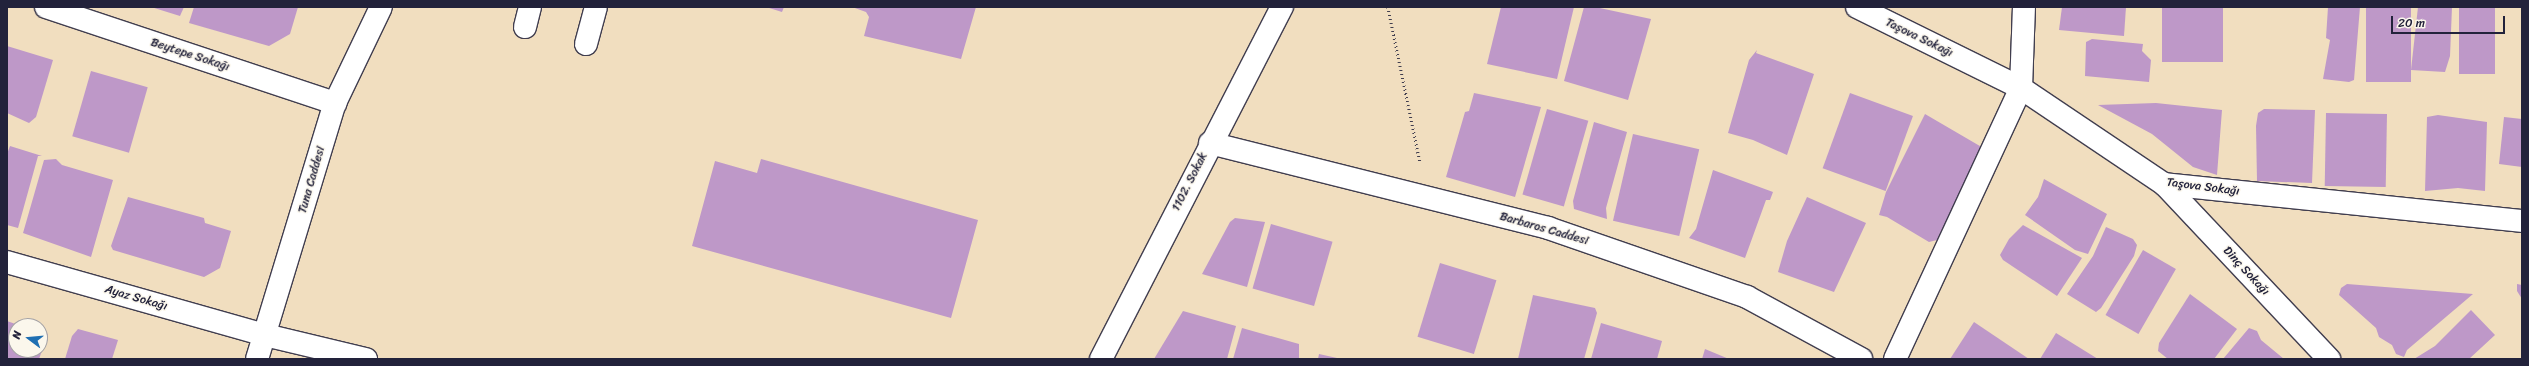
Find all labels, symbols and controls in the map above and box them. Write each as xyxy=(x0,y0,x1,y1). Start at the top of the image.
scale bar xyxy=(2393,8,2507,34)
text: 20 m xyxy=(2398,12,2425,34)
street label: Taşova Sokağı xyxy=(1883,15,1955,61)
street label: Beytepe Sokağı xyxy=(149,35,231,75)
street label: Tuna Caddesi xyxy=(296,145,328,215)
street label: 1102. Sokak xyxy=(1169,150,1211,214)
street label: Taşova Sokağı xyxy=(2166,175,2240,199)
street label: Barbaros Caddesi xyxy=(1498,210,1590,248)
street label: Dinç Sokağı xyxy=(2220,244,2272,298)
street label: Ayaz Sokağı xyxy=(103,282,169,314)
north arrow xyxy=(8,318,48,358)
text: N xyxy=(7,329,27,341)

